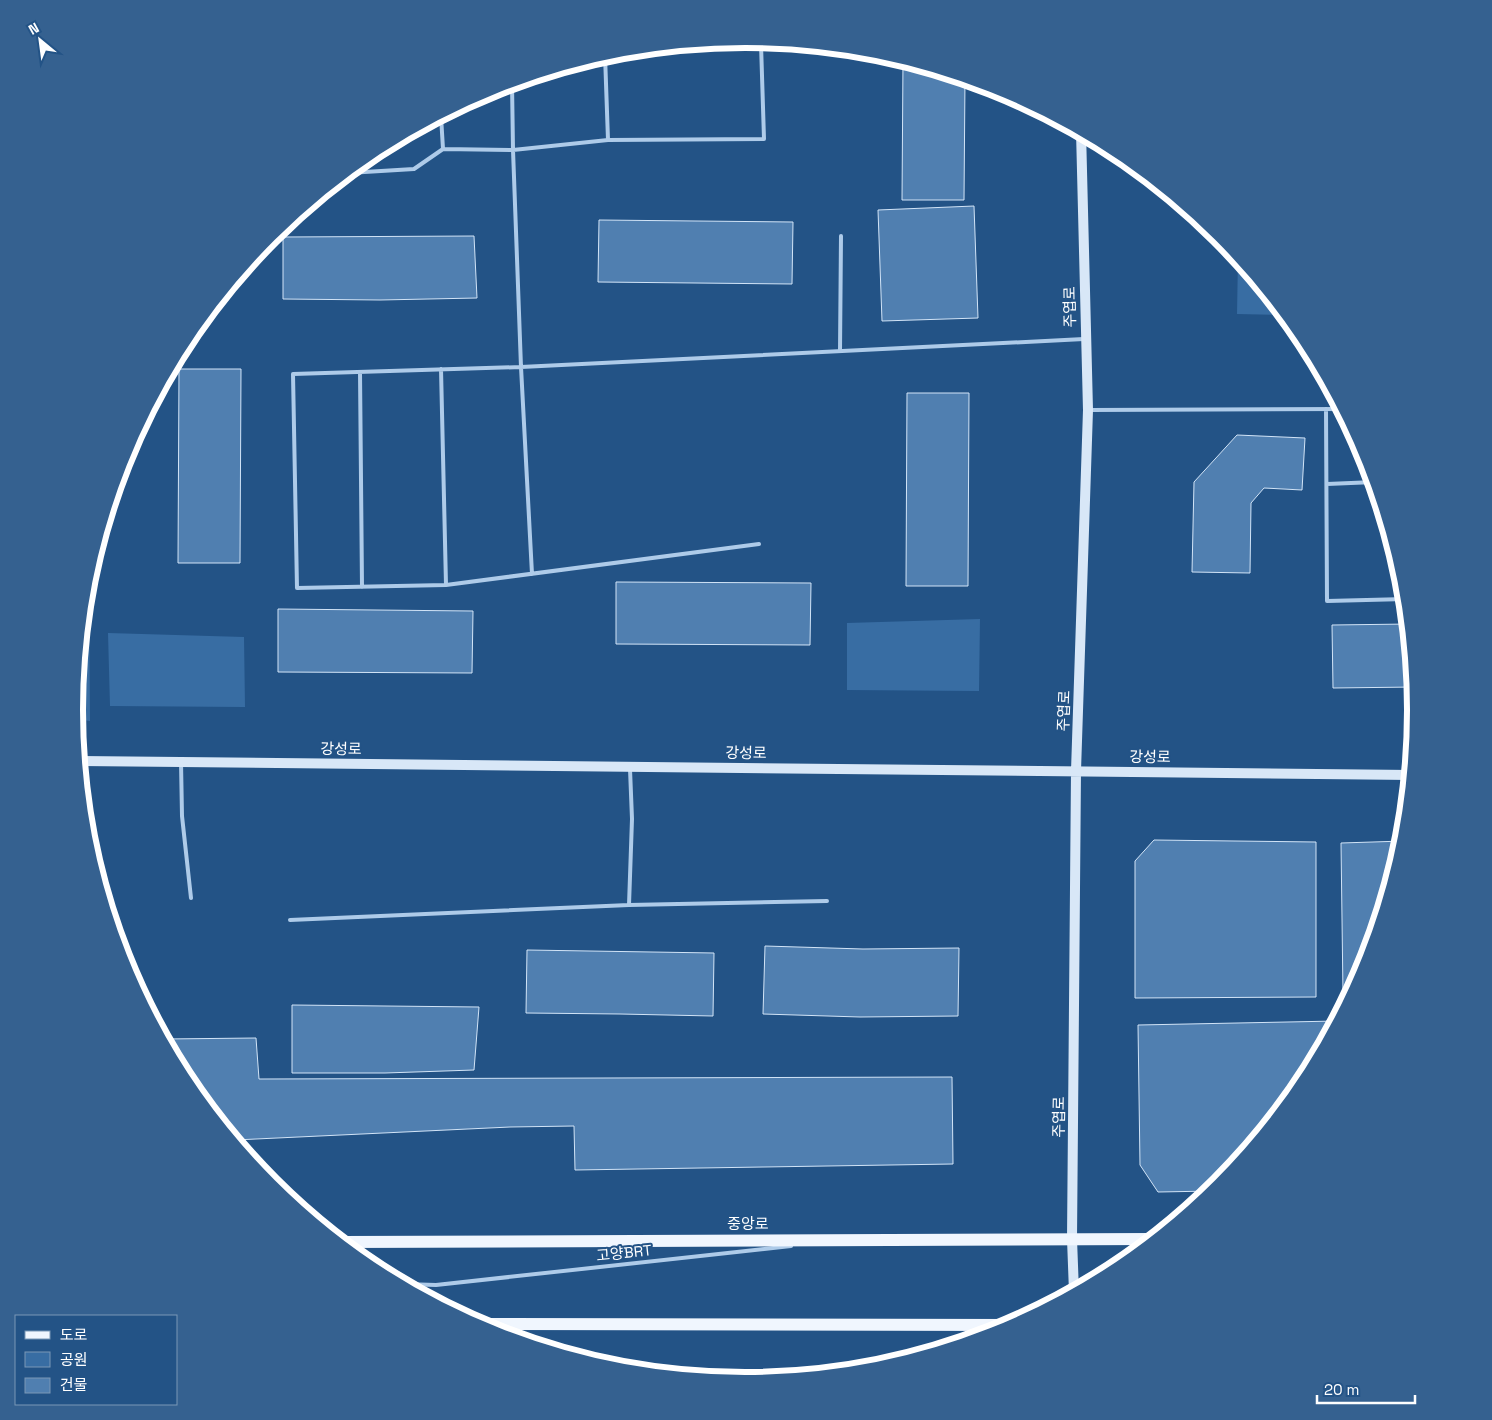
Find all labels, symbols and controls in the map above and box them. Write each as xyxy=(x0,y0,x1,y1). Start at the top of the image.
north arrow xyxy=(15,15,65,65)
text: N xyxy=(25,18,42,39)
street label: 주엽로 xyxy=(1060,286,1079,328)
street label: 주엽로 xyxy=(1053,690,1074,732)
street label: 강성로 xyxy=(320,739,362,758)
street label: 강성로 xyxy=(725,743,767,762)
street label: 강성로 xyxy=(1129,747,1171,766)
street label: 주엽로 xyxy=(1049,1096,1068,1138)
street label: 중앙로 xyxy=(727,1214,769,1233)
street label: 고양BRT xyxy=(595,1240,653,1265)
legend xyxy=(15,1315,178,1405)
text: 도로 xyxy=(60,1325,88,1344)
text: 공원 xyxy=(60,1350,88,1369)
scale bar xyxy=(1317,1372,1414,1404)
text: 건물 xyxy=(60,1375,88,1394)
text: 20 m xyxy=(1324,1380,1359,1399)

